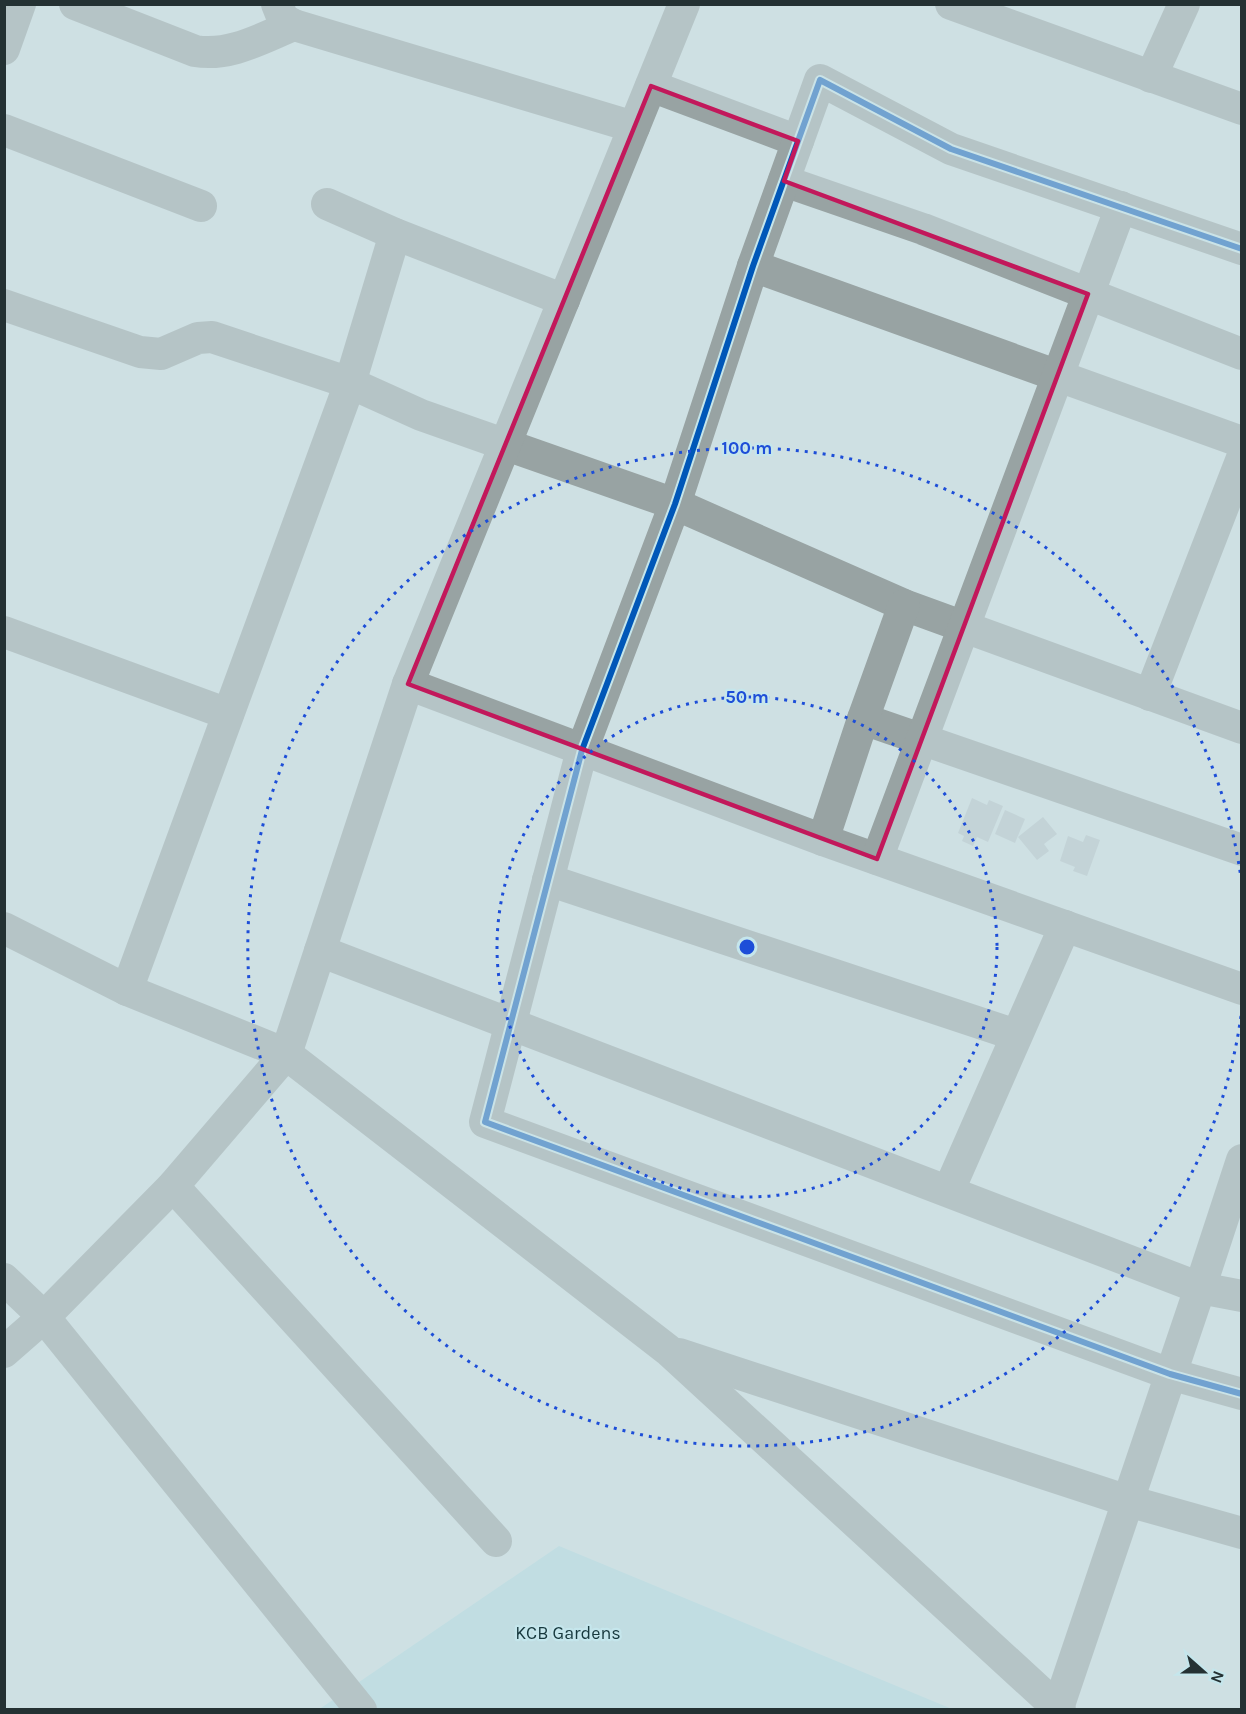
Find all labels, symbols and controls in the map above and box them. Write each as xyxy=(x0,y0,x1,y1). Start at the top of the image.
text: 100 m xyxy=(722,437,772,459)
text: 50 m xyxy=(725,686,769,708)
centre of rings xyxy=(737,937,757,957)
park label: KCB Gardens xyxy=(515,1622,621,1644)
north arrow xyxy=(1174,1642,1234,1702)
text: N xyxy=(1207,1668,1228,1686)

